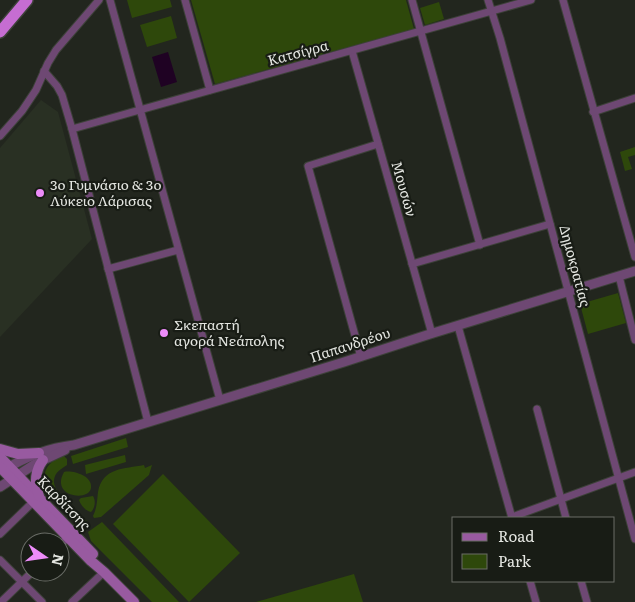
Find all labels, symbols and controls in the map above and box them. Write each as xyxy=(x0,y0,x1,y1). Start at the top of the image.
street label: Κατσίγρα xyxy=(265,34,331,70)
street label: Μουσών xyxy=(387,159,422,219)
place label: 3ο Γυμνάσιο & 3ο Λύκειο Λάρισας xyxy=(50,174,161,210)
marker: 3ο Γυμνάσιο & 3ο Λύκειο Λάρισας xyxy=(34,187,46,199)
street label: Δημοκρατίας xyxy=(555,223,596,309)
place label: Σκεπαστή αγορά Νεάπολης xyxy=(174,314,284,350)
street label: Παπανδρέου xyxy=(307,322,392,366)
marker: Σκεπαστή αγορά Νεάπολης xyxy=(158,327,170,339)
street label: Καρδίτσης xyxy=(34,471,96,534)
legend xyxy=(452,517,615,582)
text: Road xyxy=(498,524,534,547)
north arrow xyxy=(20,532,70,582)
text: Park xyxy=(498,549,532,572)
text: N xyxy=(48,552,70,568)

